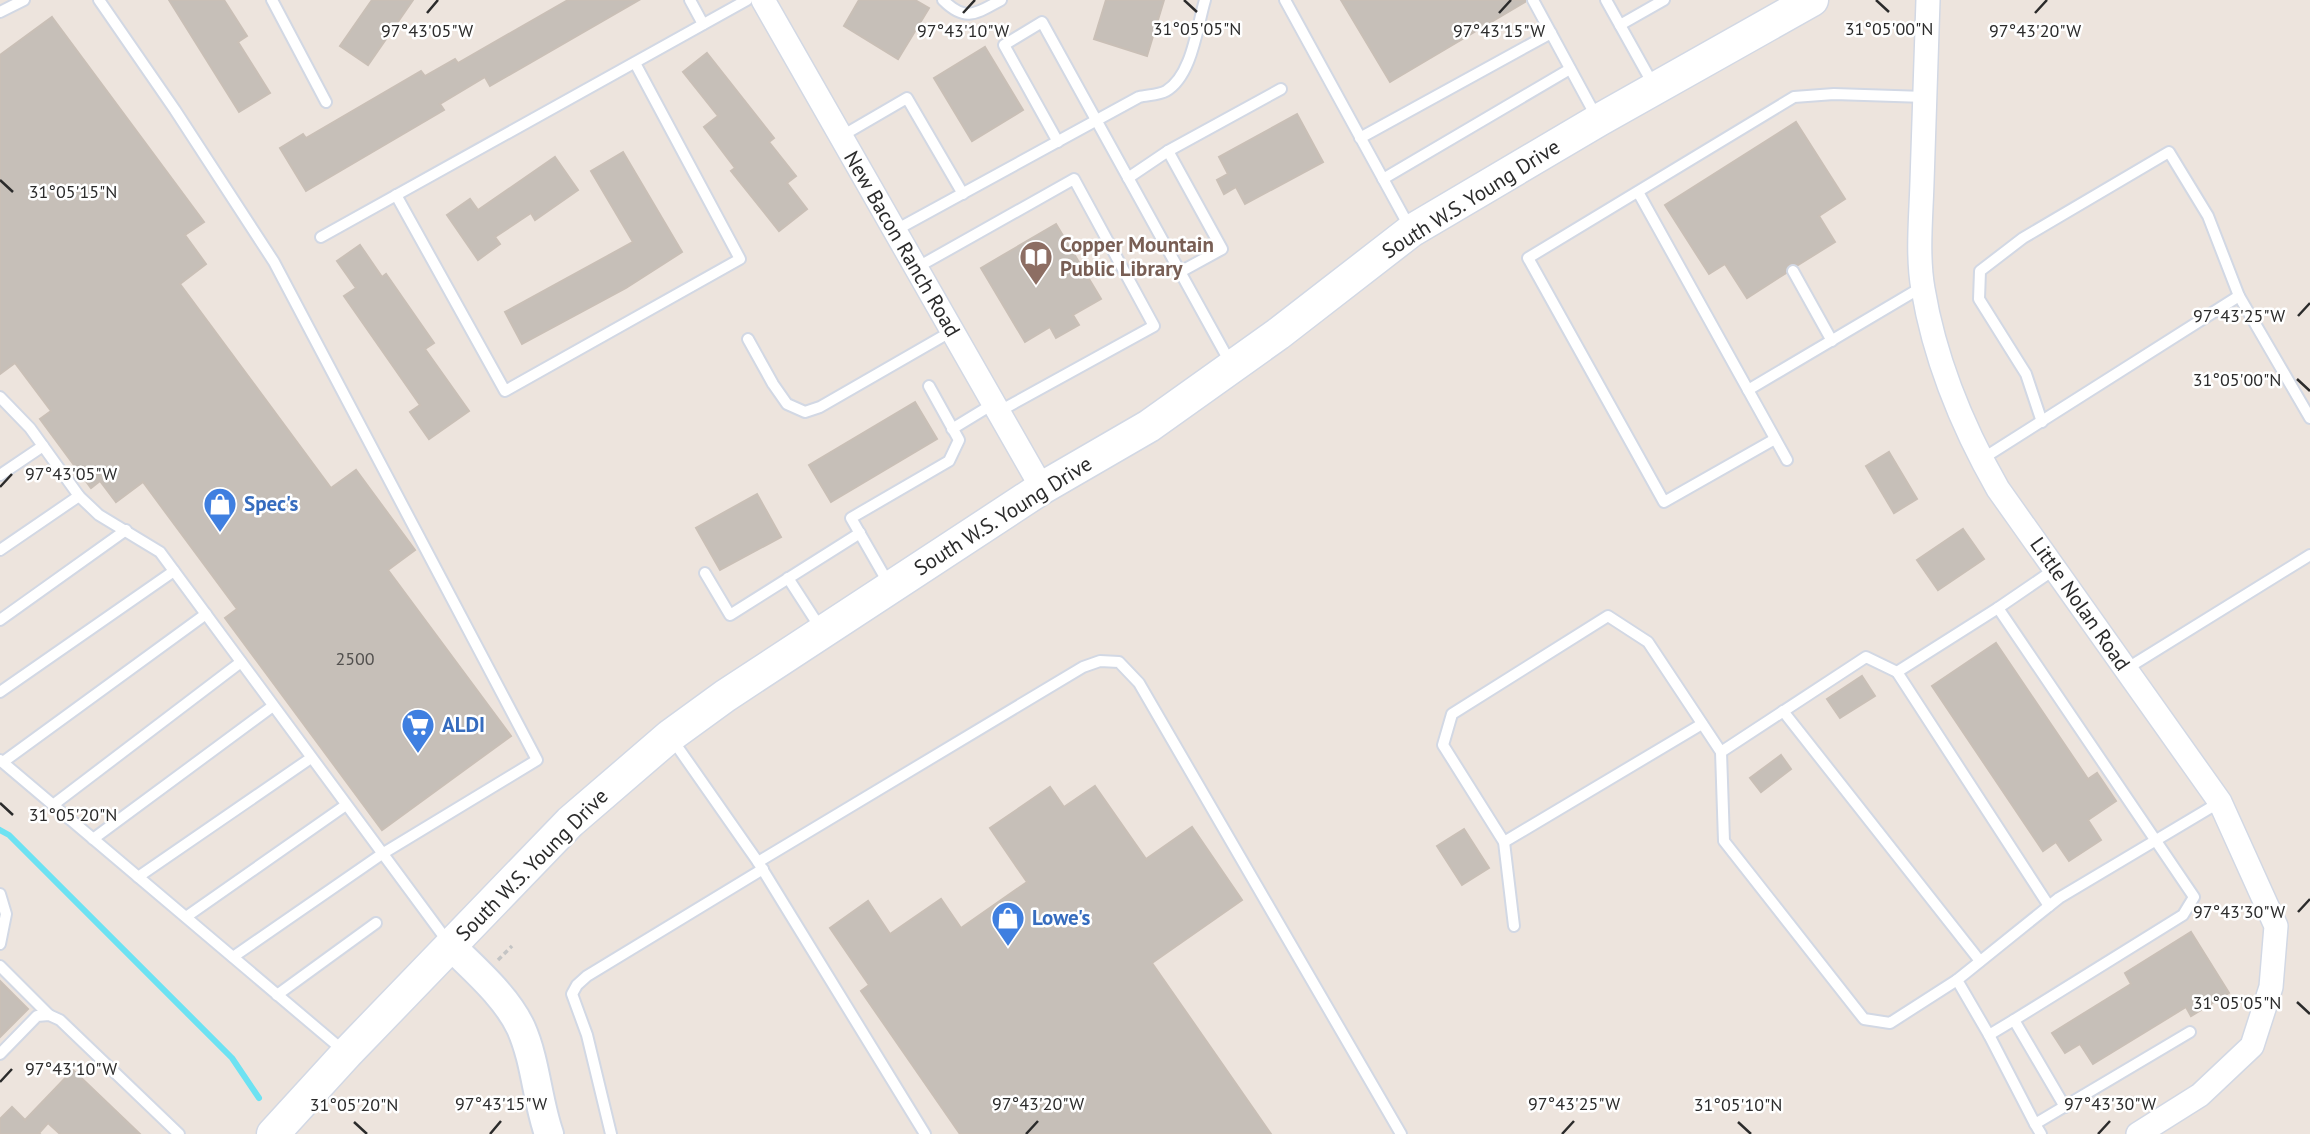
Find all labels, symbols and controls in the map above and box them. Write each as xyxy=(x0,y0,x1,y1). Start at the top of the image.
text: 31°05'05"N xyxy=(1153,17,1241,40)
text: 31°05'00"N xyxy=(1845,17,1933,40)
text: 97°43'05"W xyxy=(381,19,473,42)
text: 97°43'10"W xyxy=(917,19,1009,42)
text: 97°43'15"W xyxy=(1453,19,1545,42)
text: 97°43'20"W xyxy=(1989,19,2081,42)
street label: South W.S. Young Drive xyxy=(1377,133,1565,264)
street label: New Bacon Ranch Road xyxy=(838,146,967,342)
text: 31°05'15"N xyxy=(29,180,117,203)
place label: Copper Mountain Public Library xyxy=(1060,231,1214,282)
library icon: Copper Mountain Public Library xyxy=(1017,238,1055,287)
text: 97°43'25"W xyxy=(2193,304,2285,327)
text: 31°05'00"N xyxy=(2193,368,2281,391)
street label: South W.S. Young Drive xyxy=(909,450,1097,581)
text: 97°43'05"W xyxy=(25,462,117,485)
shop icon: Spec's xyxy=(201,485,239,534)
place label: Spec's xyxy=(244,490,298,517)
street label: Little Nolan Road xyxy=(2024,532,2136,676)
house number: 2500 xyxy=(335,647,375,670)
supermarket icon: ALDI xyxy=(399,706,437,755)
place label: ALDI xyxy=(442,711,485,738)
street label: South W.S. Young Drive xyxy=(450,783,614,947)
text: 31°05'20"N xyxy=(29,803,117,826)
shop icon: Lowe's xyxy=(989,899,1027,948)
text: 97°43'30"W xyxy=(2193,900,2285,923)
place label: Lowe's xyxy=(1032,904,1091,931)
text: 31°05'05"N xyxy=(2193,991,2281,1014)
text: 97°43'10"W xyxy=(25,1057,117,1080)
text: 97°43'15"W xyxy=(455,1092,547,1115)
text: 97°43'20"W xyxy=(992,1092,1084,1115)
text: 97°43'25"W xyxy=(1528,1092,1620,1115)
text: 97°43'30"W xyxy=(2064,1092,2156,1115)
text: 31°05'20"N xyxy=(310,1093,398,1116)
text: 31°05'10"N xyxy=(1694,1093,1782,1116)

